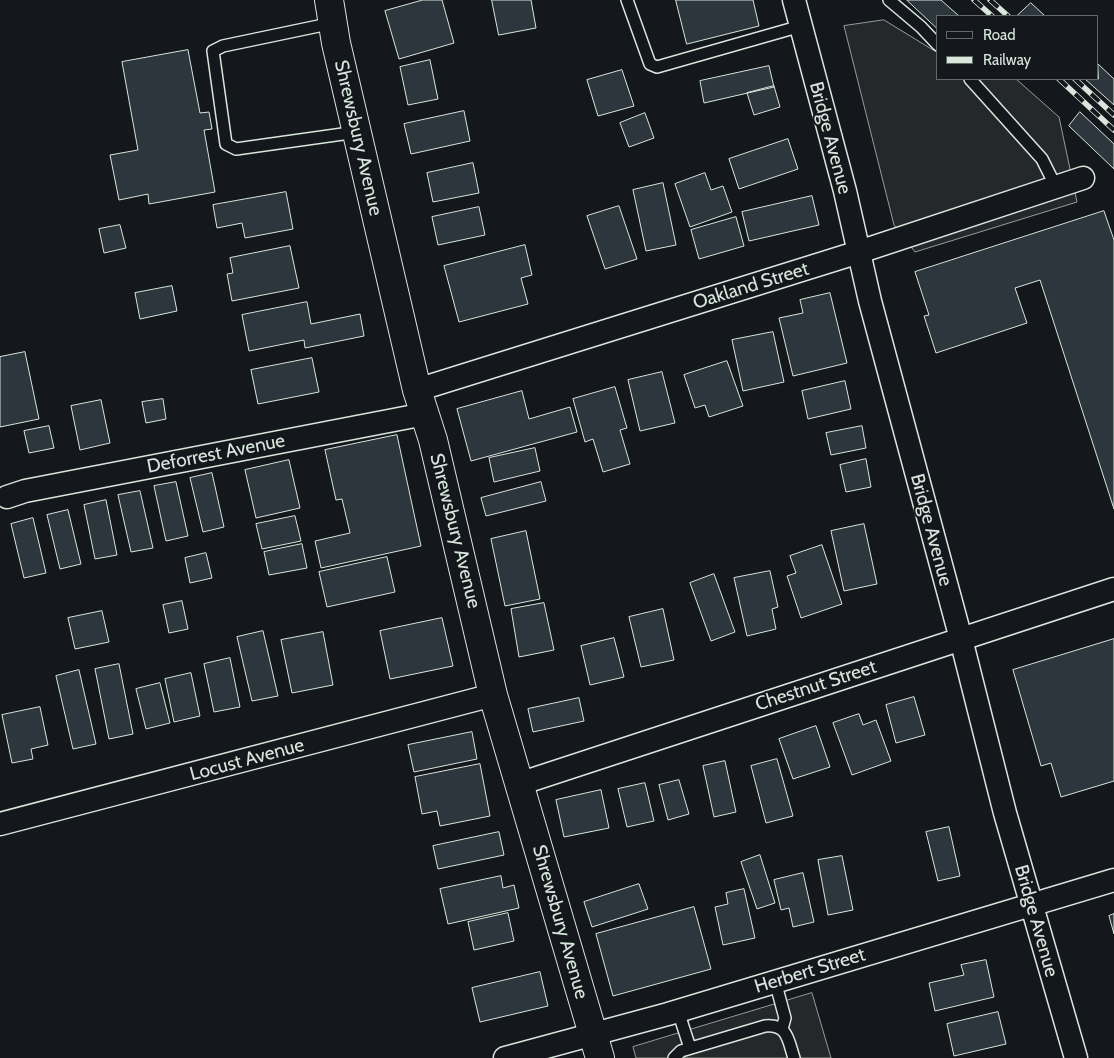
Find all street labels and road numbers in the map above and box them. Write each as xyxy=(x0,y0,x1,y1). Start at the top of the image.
street label: Shrewsbury Avenue xyxy=(329,58,387,218)
street label: Bridge Avenue xyxy=(804,79,856,197)
street label: Oakland Street xyxy=(690,258,812,314)
street label: Deforrest Avenue xyxy=(145,429,287,479)
street label: Shrewsbury Avenue xyxy=(425,451,485,611)
street label: Bridge Avenue xyxy=(905,471,957,589)
street label: Chestnut Street xyxy=(753,656,879,716)
street label: Locust Avenue xyxy=(187,734,307,786)
street label: Shrewsbury Avenue xyxy=(527,842,593,1002)
street label: Bridge Avenue xyxy=(1009,862,1063,980)
street label: Herbert Street xyxy=(752,943,868,999)

